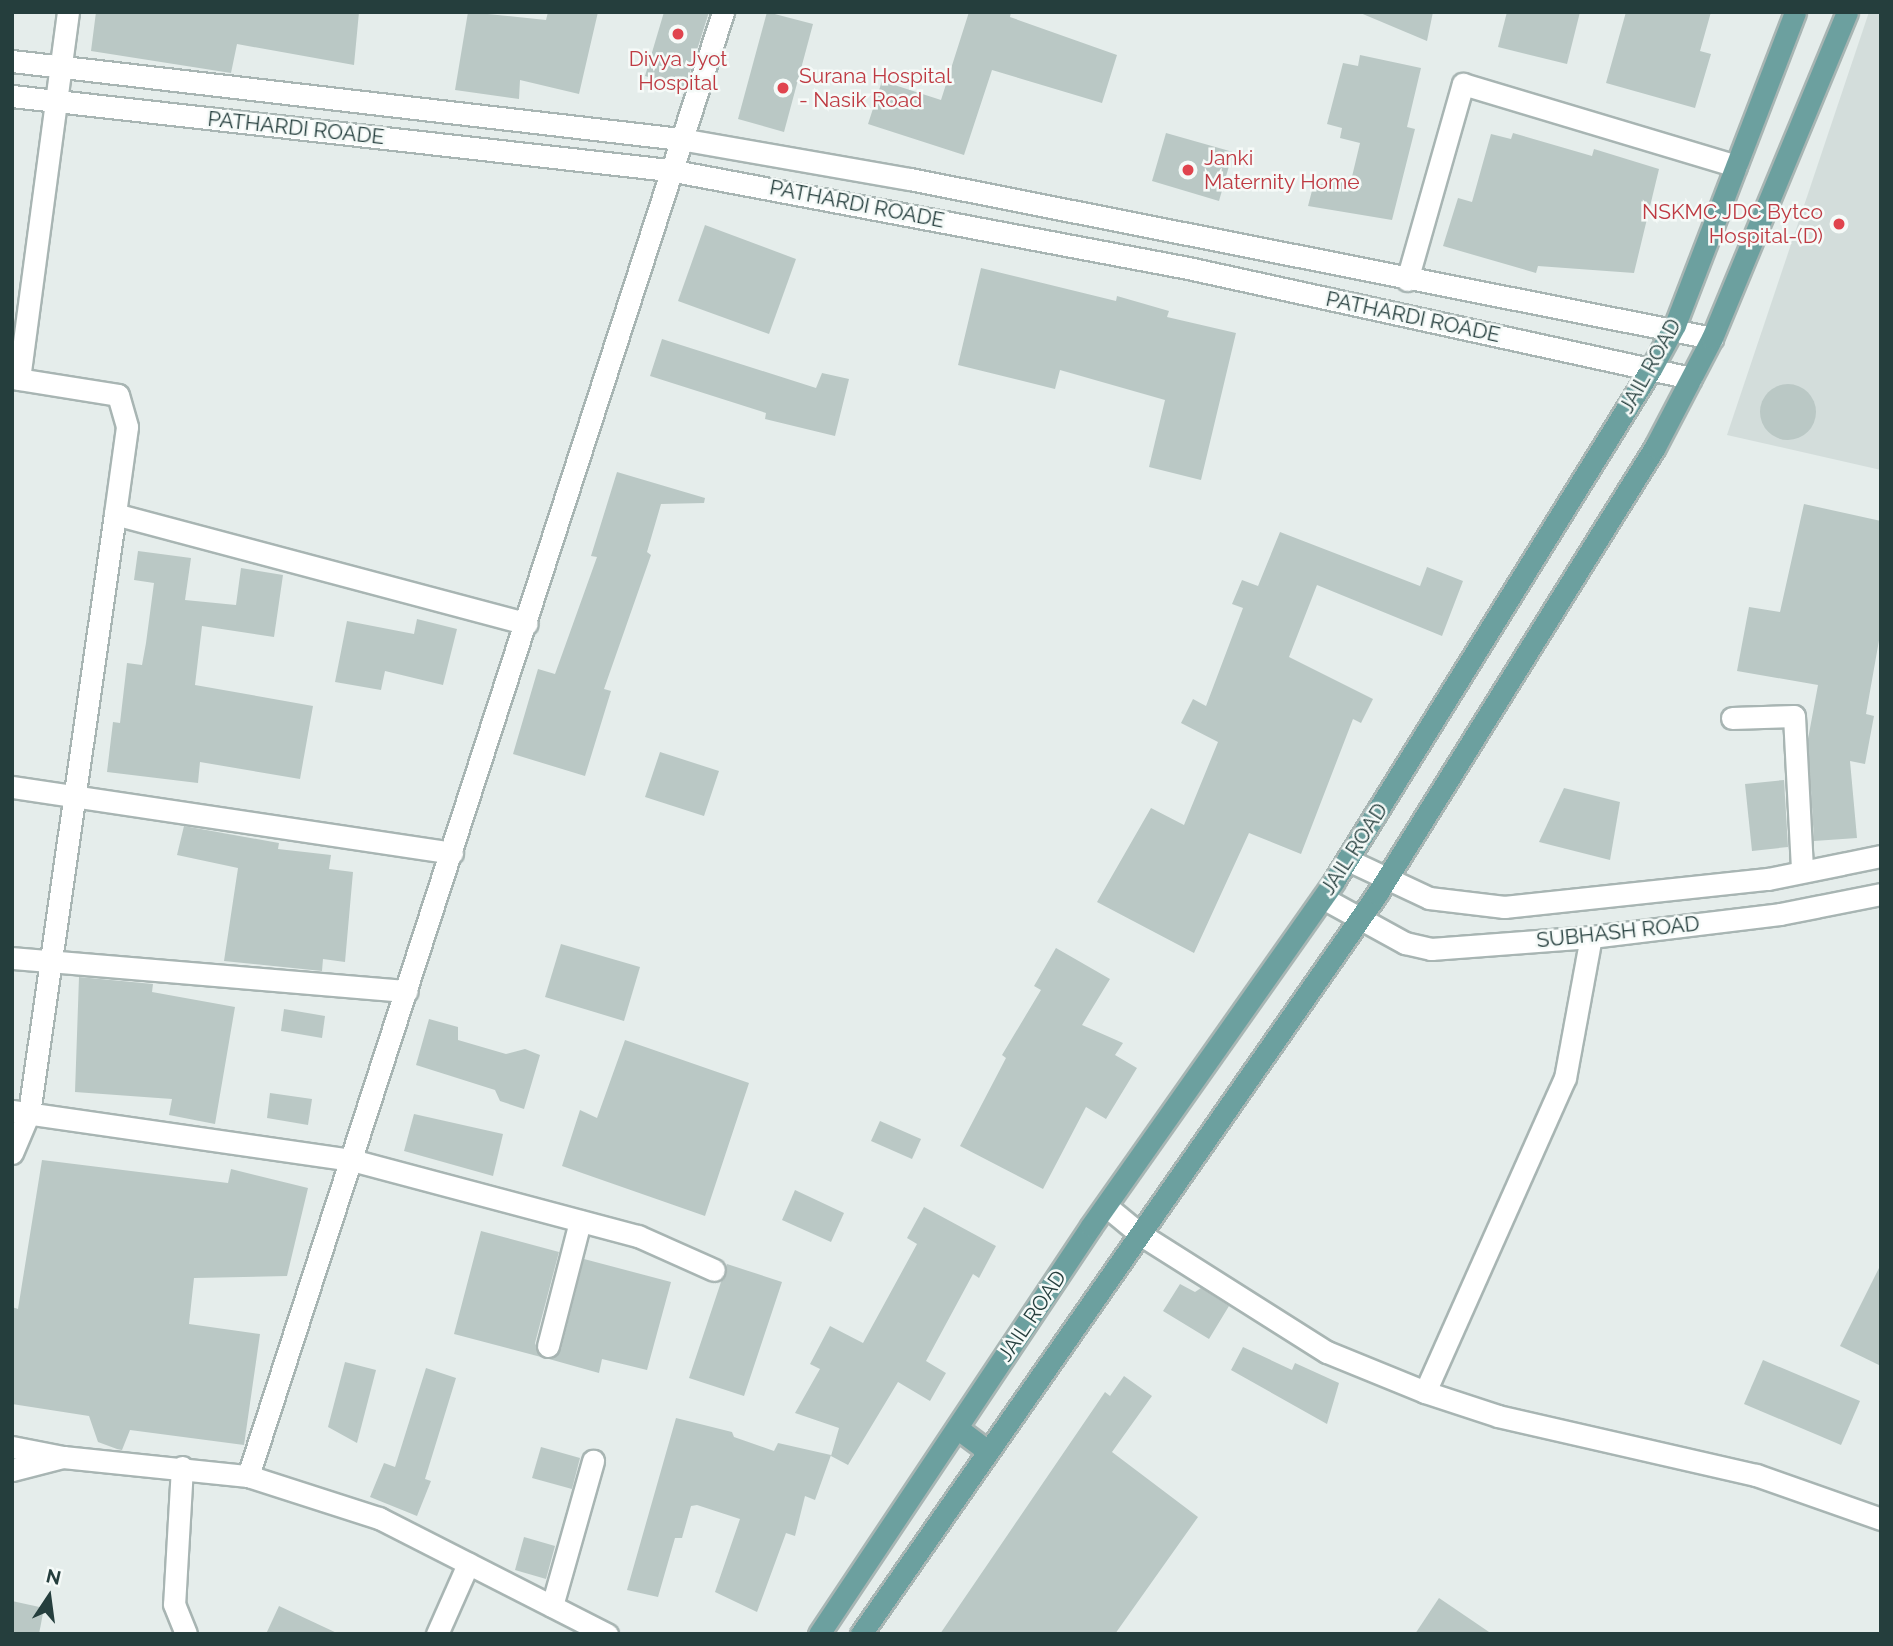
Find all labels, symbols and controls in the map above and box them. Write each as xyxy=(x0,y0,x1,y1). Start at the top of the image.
marker: Divya Jyot Hospital xyxy=(668,24,688,44)
place label: Divya Jyot Hospital xyxy=(628,46,728,96)
place label: Surana Hospital - Nasik Road xyxy=(799,63,952,113)
marker: Surana Hospital - Nasik Road xyxy=(773,78,793,98)
street label: PATHARDI ROADE xyxy=(206,106,386,150)
place label: Janki Maternity Home xyxy=(1204,145,1360,195)
marker: Janki Maternity Home xyxy=(1178,160,1198,180)
street label: PATHARDI ROADE xyxy=(767,175,947,233)
place label: NSKMC JDC Bytco Hospital-(D) xyxy=(1641,199,1823,249)
marker: NSKMC JDC Bytco Hospital-(D) xyxy=(1829,214,1849,234)
street label: PATHARDI ROADE xyxy=(1324,286,1502,348)
street label: JAIL ROAD xyxy=(1614,314,1686,418)
street label: JAIL ROAD xyxy=(1315,798,1393,900)
street label: SUBHASH ROAD xyxy=(1535,911,1701,953)
street label: JAIL ROAD xyxy=(992,1265,1072,1367)
north arrow xyxy=(14,1562,84,1632)
text: N xyxy=(44,1564,63,1589)

